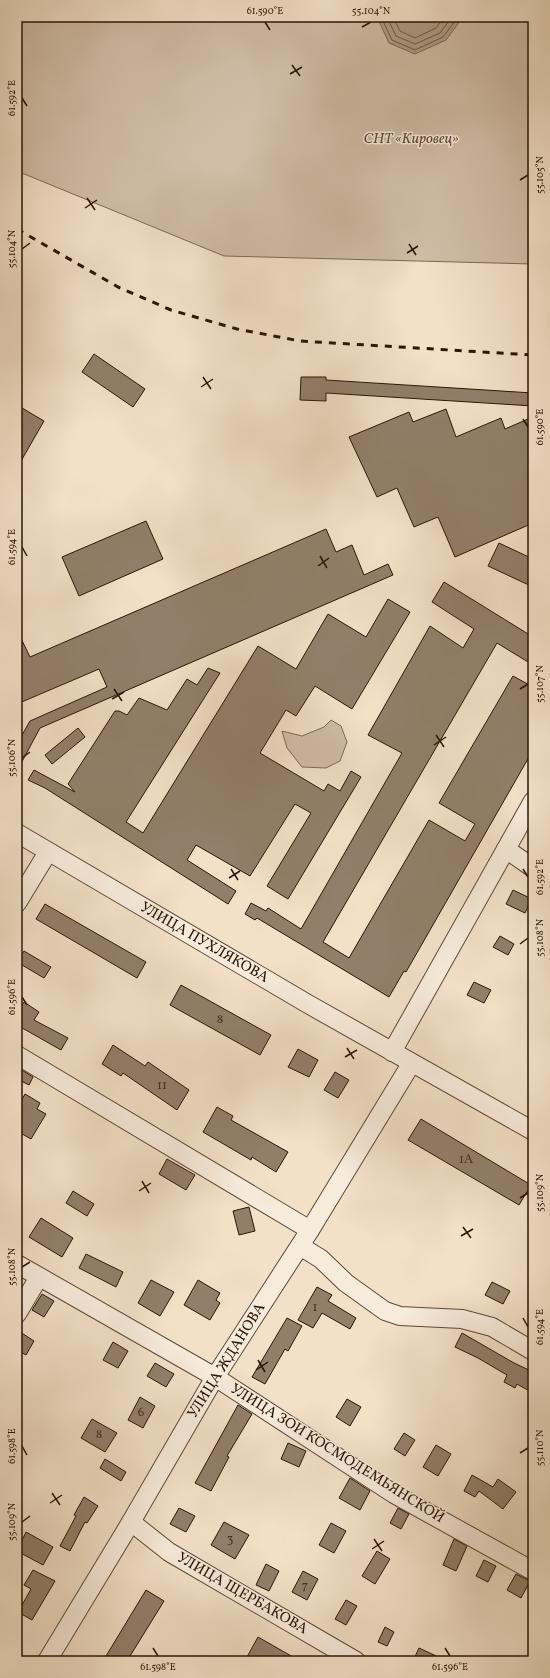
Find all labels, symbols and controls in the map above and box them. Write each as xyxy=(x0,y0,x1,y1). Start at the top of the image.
text: 61.590°E xyxy=(247,4,283,18)
text: 55.104°N xyxy=(352,4,391,18)
text: 61.592°E xyxy=(5,80,19,116)
park label: СНТ «Кировец» xyxy=(363,129,459,150)
text: 55.105°N xyxy=(533,156,547,194)
text: 55.104°N xyxy=(5,229,19,268)
text: 61.590°E xyxy=(533,409,547,445)
text: 61.594°E xyxy=(5,529,19,565)
text: 55.107°N xyxy=(533,664,547,703)
text: 55.106°N xyxy=(5,738,19,777)
text: 61.592°E xyxy=(533,859,547,895)
street label: УЛИЦА ПУХЛЯКОВА xyxy=(136,897,273,989)
text: 55.108°N xyxy=(533,918,547,957)
text: 61.596°E xyxy=(5,979,19,1015)
house number: 8 xyxy=(217,1011,223,1029)
house number: 11 xyxy=(157,1077,167,1095)
house number: 1А xyxy=(459,1151,473,1169)
text: 55.109°N xyxy=(533,1173,547,1212)
text: 55.108°N xyxy=(5,1247,19,1286)
street label: УЛИЦА ЖДАНОВА xyxy=(183,1299,271,1423)
house number: 1 xyxy=(312,1299,318,1317)
text: 61.594°E xyxy=(533,1309,547,1345)
street label: УЛИЦА ЗОИ КОСМОДЕМЬЯНСКОЙ xyxy=(226,1379,448,1529)
house number: 6 xyxy=(138,1404,145,1422)
house number: 8 xyxy=(96,1426,102,1444)
text: 61.598°E xyxy=(5,1428,19,1464)
text: 55.110°N xyxy=(533,1429,547,1466)
text: 55.109°N xyxy=(5,1502,19,1541)
house number: 3 xyxy=(227,1531,234,1549)
street label: УЛИЦА ЩЕРБАКОВА xyxy=(173,1548,312,1640)
house number: 7 xyxy=(302,1577,308,1595)
text: 61.598°E xyxy=(140,1660,176,1674)
text: 61.596°E xyxy=(432,1660,468,1674)

